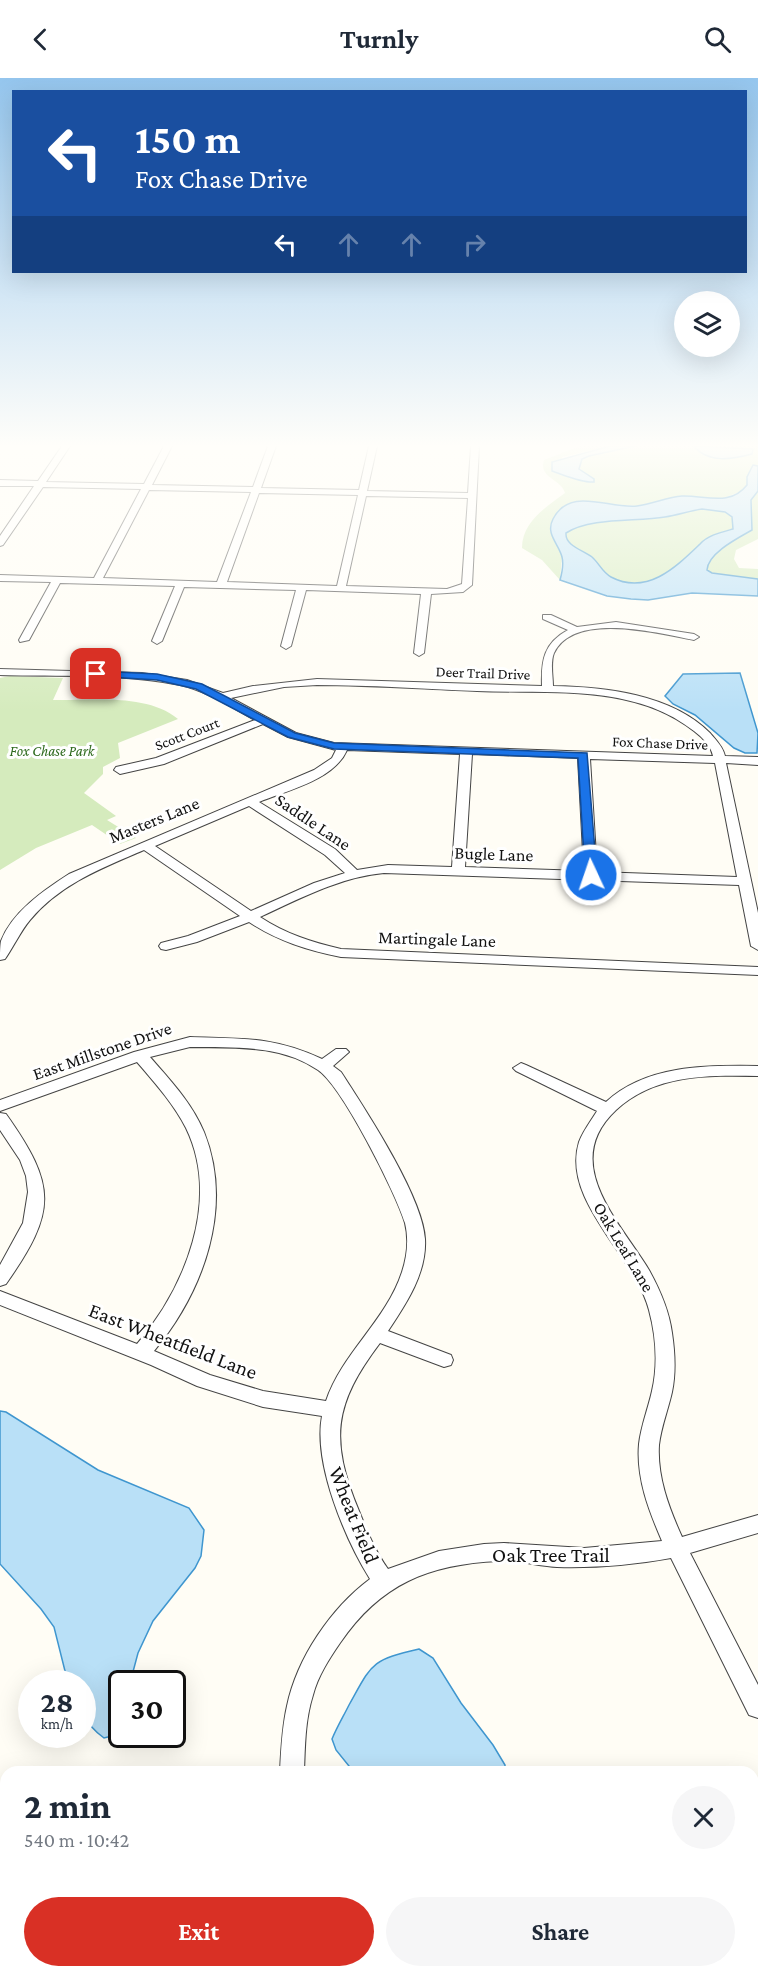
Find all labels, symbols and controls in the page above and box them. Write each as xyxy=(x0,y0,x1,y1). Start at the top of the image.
icon: back xyxy=(24,23,57,56)
icon: search xyxy=(701,23,734,56)
text: Turnly xyxy=(340,24,418,54)
icon: left xyxy=(36,114,114,192)
text: 150 m xyxy=(135,115,240,162)
text: Fox Chase Drive xyxy=(135,164,308,194)
icon: left xyxy=(269,228,302,261)
icon: ahead xyxy=(332,228,365,261)
icon: ahead xyxy=(395,228,428,261)
icon: right xyxy=(458,228,491,261)
map controls xyxy=(674,291,740,357)
button: layers xyxy=(674,291,740,357)
pin xyxy=(70,648,121,699)
icon: arrive xyxy=(79,657,112,690)
street label: Deer Trail Drive xyxy=(435,663,531,683)
street label: Scott Court xyxy=(152,714,222,754)
street label: Fox Chase Drive xyxy=(612,733,709,753)
park label: Fox Chase Park xyxy=(10,743,96,759)
street label: Saddle Lane xyxy=(272,789,355,855)
street label: Masters Lane xyxy=(106,793,202,847)
street label: Bugle Lane xyxy=(454,843,534,865)
position arrow xyxy=(559,843,623,907)
street label: Martingale Lane xyxy=(378,927,496,951)
street label: East Millstone Drive xyxy=(30,1018,174,1084)
street label: Oak Leaf Lane xyxy=(589,1198,659,1296)
street label: East Wheatfield Lane xyxy=(85,1298,261,1384)
street label: Wheat Field xyxy=(324,1463,384,1567)
street label: Oak Tree Trail xyxy=(492,1543,610,1567)
speed limit sign: 30 xyxy=(108,1670,186,1748)
text: 28 xyxy=(41,1685,73,1718)
text: km/h xyxy=(41,1716,73,1732)
text: 2 min xyxy=(24,1786,111,1826)
button: close xyxy=(672,1786,735,1849)
text: 540 m · 10:42 xyxy=(24,1829,129,1851)
button: Exit xyxy=(24,1897,374,1966)
button: Share xyxy=(386,1897,735,1966)

